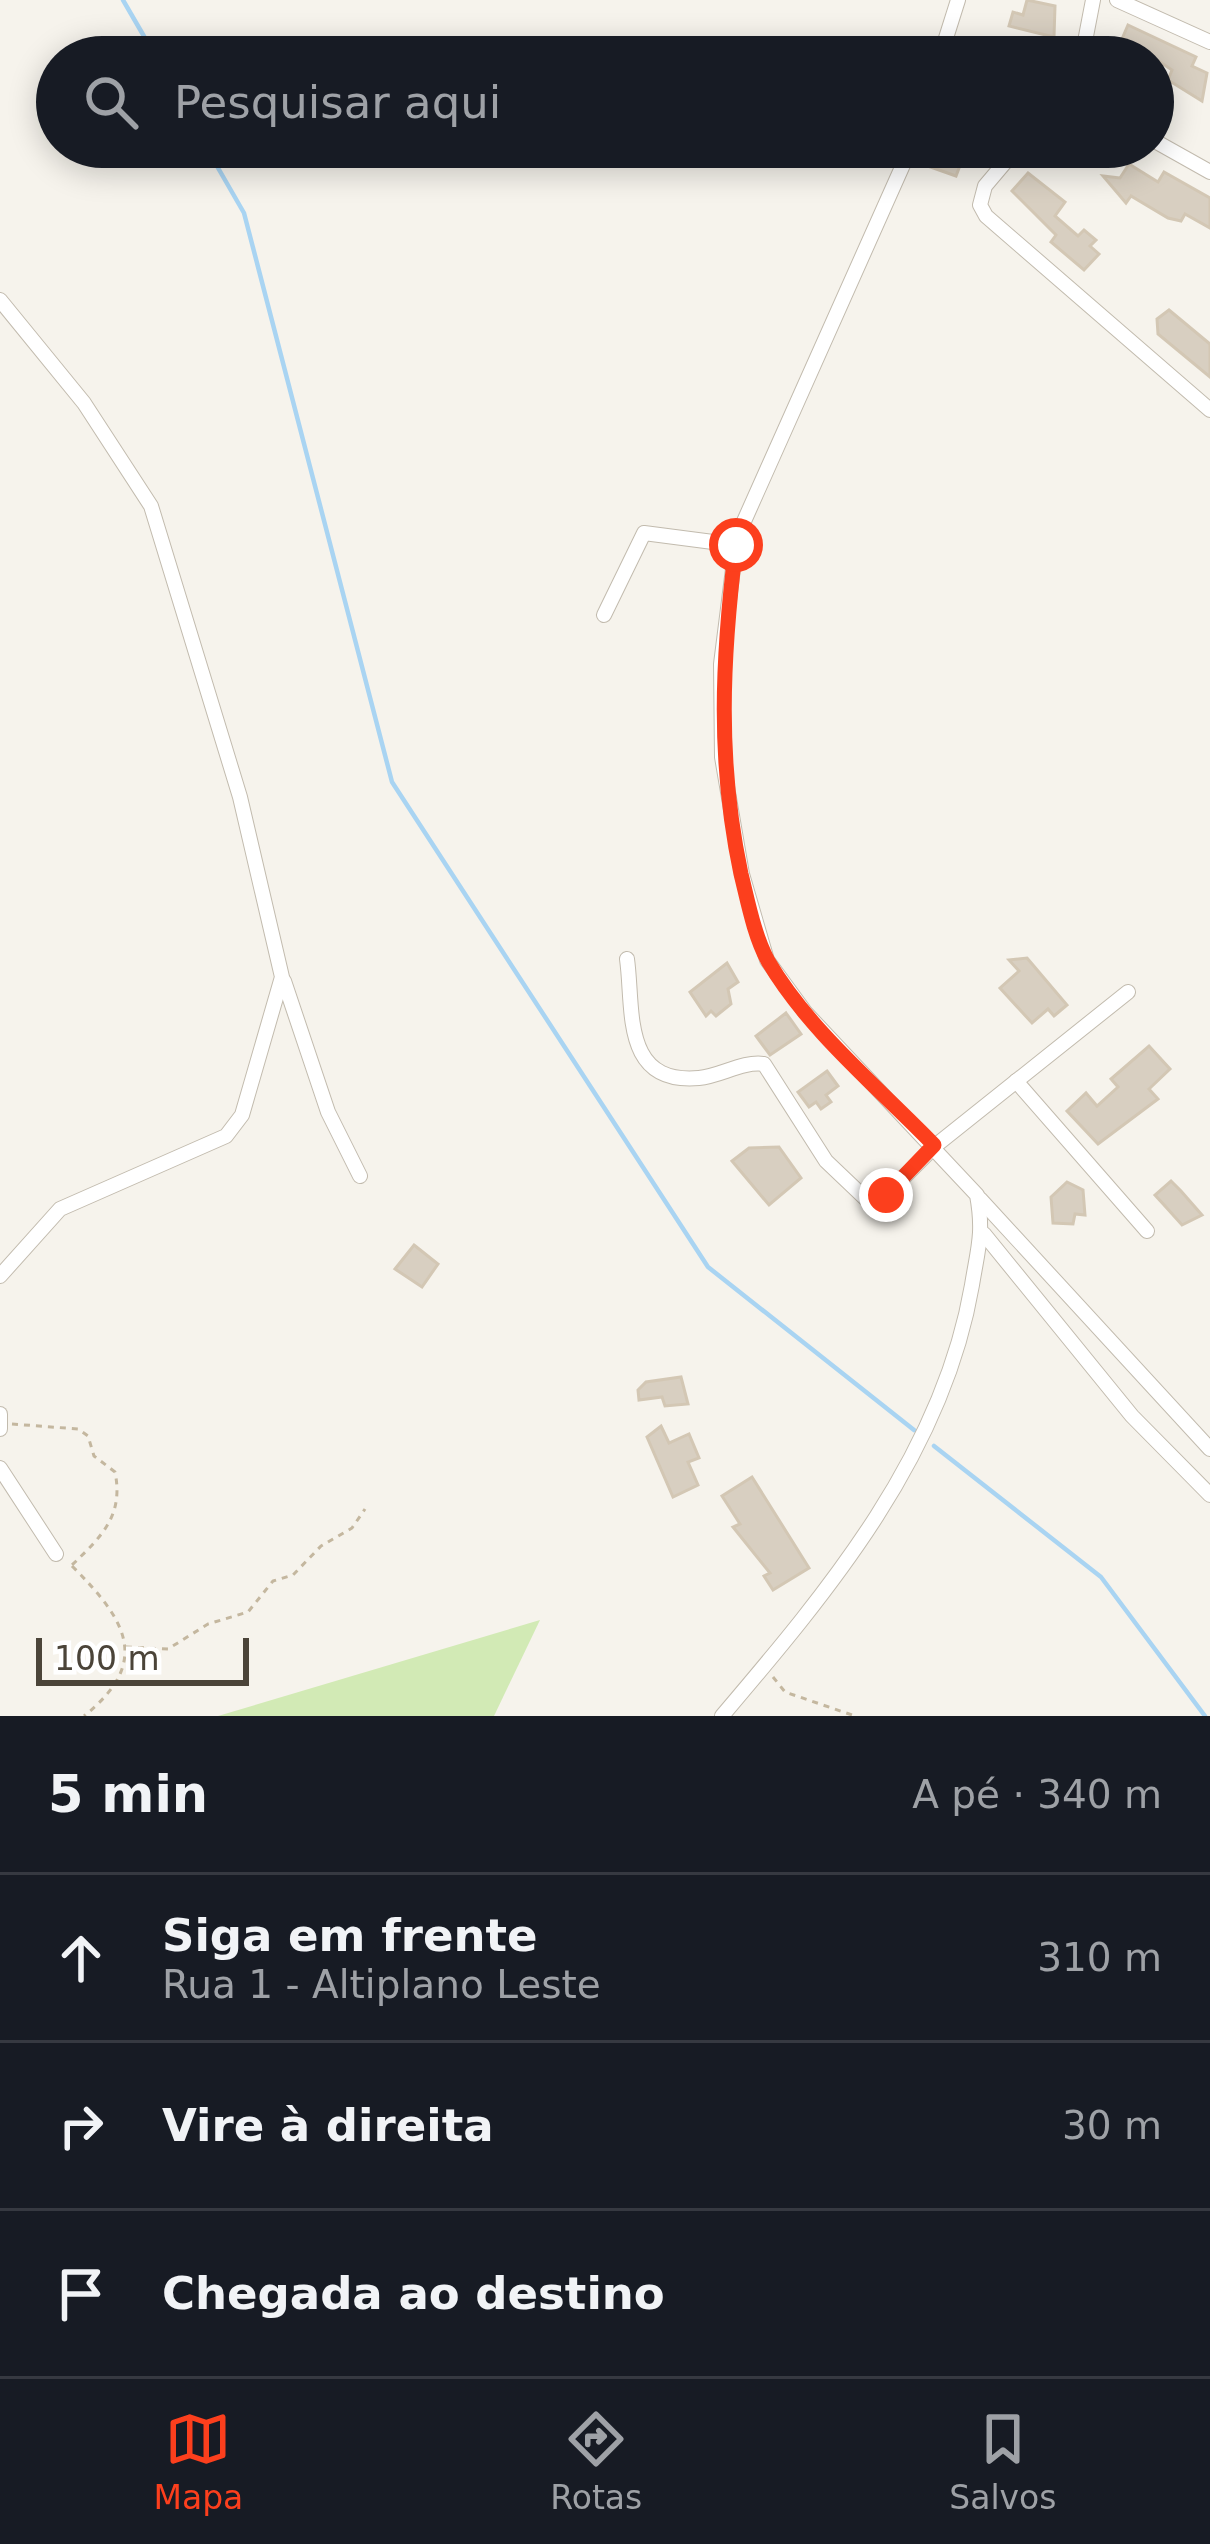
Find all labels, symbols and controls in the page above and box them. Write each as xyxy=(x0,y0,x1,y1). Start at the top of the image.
search box xyxy=(36,36,1174,168)
icon: search xyxy=(78,69,144,135)
text: Pesquisar aqui xyxy=(174,76,501,129)
route start xyxy=(709,518,763,572)
route end xyxy=(859,1168,913,1222)
scale bar xyxy=(36,1632,249,1685)
text: 100 m xyxy=(54,1639,160,1678)
text: 5 min xyxy=(48,1765,208,1824)
text: A pé · 340 m xyxy=(912,1772,1162,1817)
text: Siga em frente xyxy=(162,1909,538,1962)
icon: ahead xyxy=(48,1925,114,1991)
text: 310 m xyxy=(1037,1935,1162,1980)
text: Rua 1 - Altiplano Leste xyxy=(162,1962,601,2007)
icon: right xyxy=(48,2093,114,2159)
text: Vire à direita xyxy=(162,2099,494,2152)
text: 30 m xyxy=(1062,2103,1162,2148)
icon: arrive xyxy=(48,2261,114,2327)
text: Chegada ao destino xyxy=(162,2267,665,2320)
tab: Mapa xyxy=(153,2406,243,2517)
tab: Rotas xyxy=(550,2406,642,2517)
tab: Salvos xyxy=(949,2406,1057,2517)

